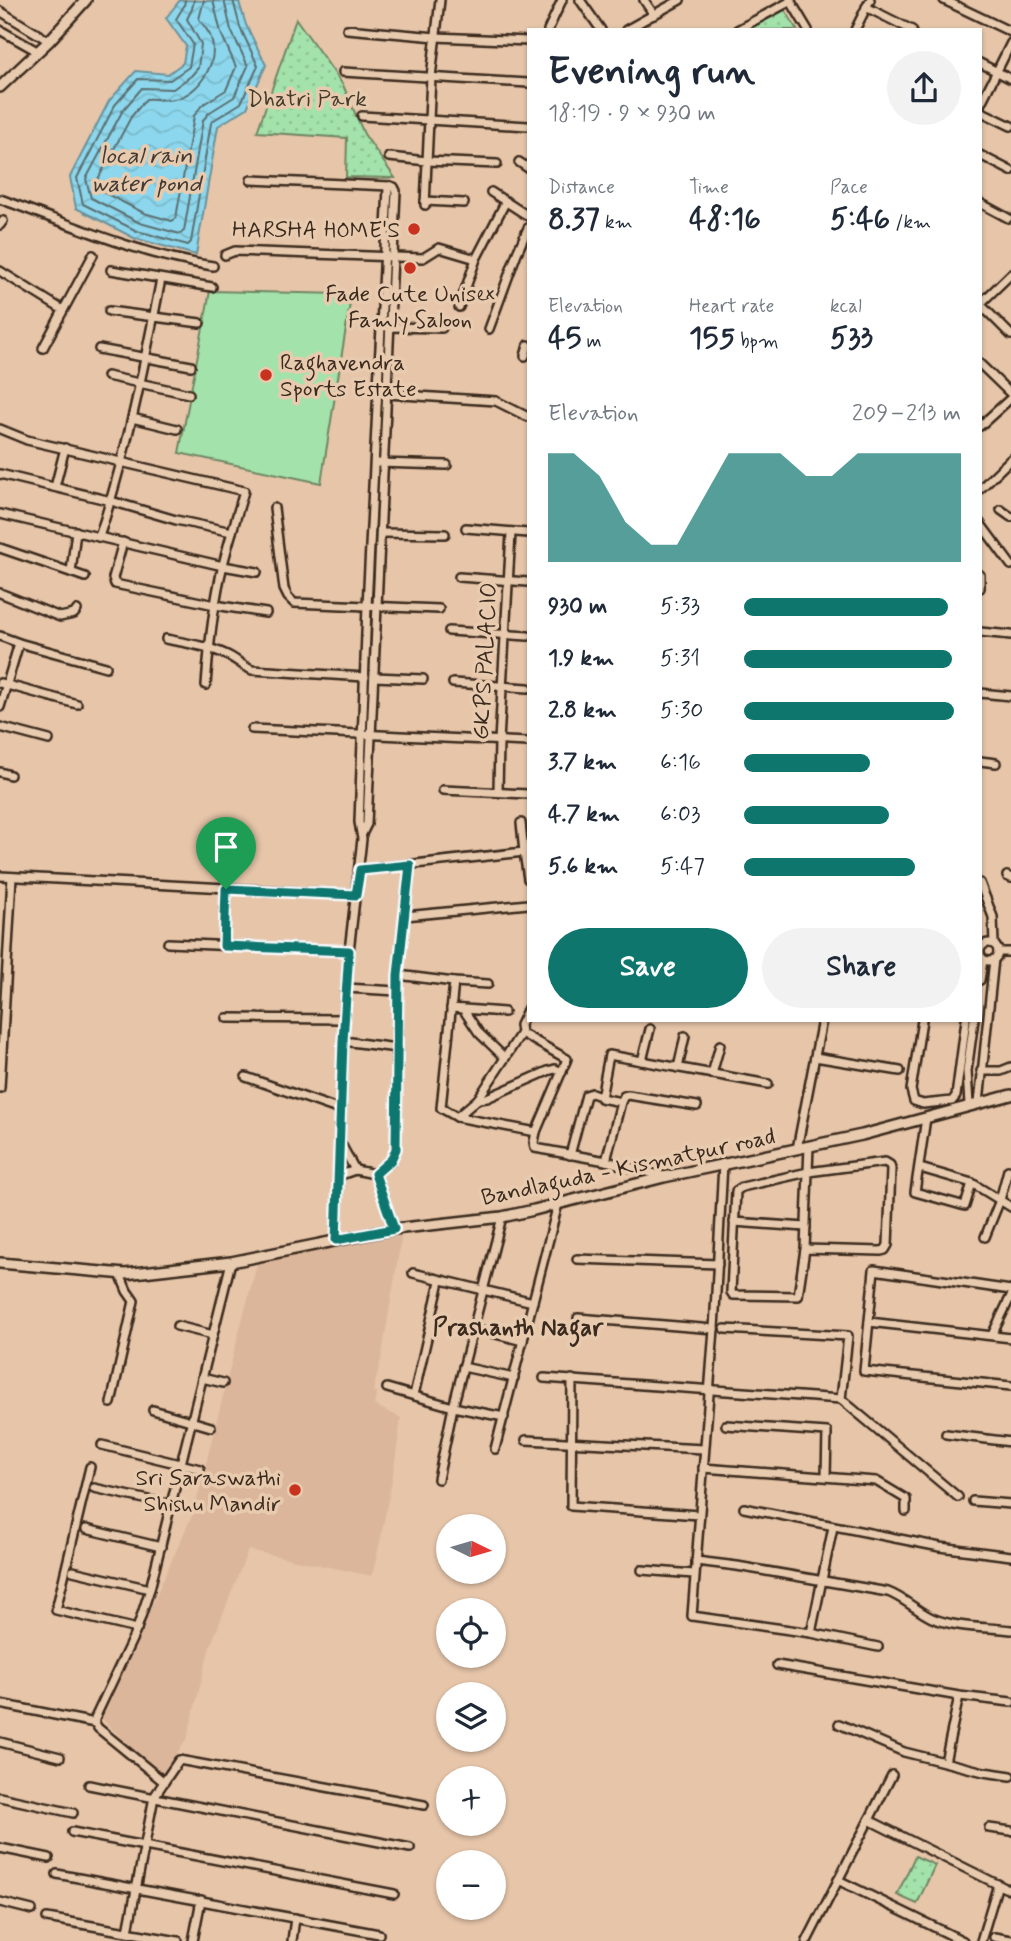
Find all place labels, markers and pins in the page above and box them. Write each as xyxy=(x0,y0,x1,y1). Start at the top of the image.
place label: HARSHA HOME'S xyxy=(232,216,400,246)
marker: HARSHA HOME'S xyxy=(406,221,422,237)
marker: Fade Cute Unisex Famly Saloon xyxy=(402,260,418,276)
place label: Fade Cute Unisex Famly Saloon xyxy=(325,280,495,336)
place label: Raghavendra Sports Estate xyxy=(280,349,417,405)
marker: Raghavendra Sports Estate xyxy=(258,367,274,383)
pin xyxy=(196,817,256,889)
place label: Sri Saraswathi Shishu Mandir xyxy=(136,1464,281,1520)
marker: Sri Saraswathi Shishu Mandir xyxy=(287,1482,303,1498)

